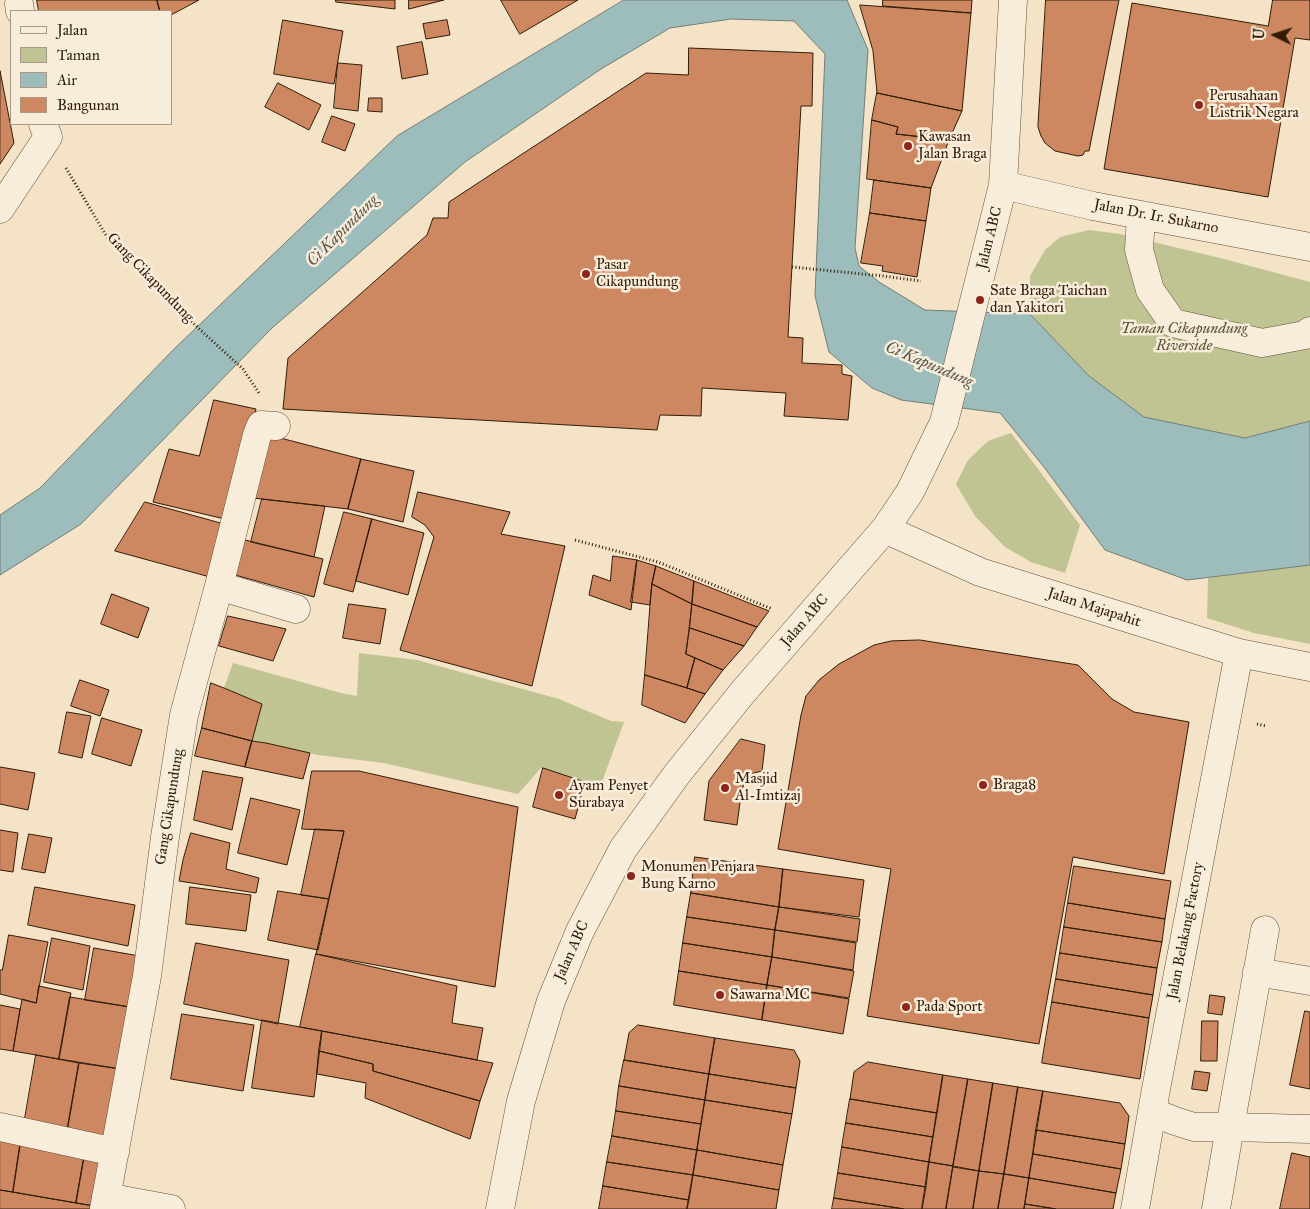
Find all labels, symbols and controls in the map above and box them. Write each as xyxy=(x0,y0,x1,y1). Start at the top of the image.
legend xyxy=(10,10,172,125)
north arrow xyxy=(1250,10,1300,60)
text: Jalan xyxy=(57,21,88,39)
text: U xyxy=(1251,28,1268,40)
text: Taman xyxy=(57,46,100,64)
text: Air xyxy=(57,71,77,89)
place label: Perusahaan Listrik Negara xyxy=(1209,87,1299,122)
text: Bangunan xyxy=(57,96,119,114)
marker: Perusahaan Listrik Negara xyxy=(1193,99,1205,111)
place label: Kawasan Jalan Braga xyxy=(918,128,987,163)
marker: Kawasan Jalan Braga xyxy=(902,140,914,152)
water label: Ci Kapundung xyxy=(303,191,383,271)
street label: Jalan Dr. Ir. Sukarno xyxy=(1092,196,1220,238)
street label: Jalan ABC xyxy=(974,205,1006,271)
street label: Gang Cikapundung xyxy=(103,229,197,327)
place label: Pasar Cikapundung xyxy=(596,256,678,291)
marker: Pasar Cikapundung xyxy=(580,268,592,280)
place label: Sate Braga Taichan dan Yakitori xyxy=(990,282,1107,317)
marker: Sate Braga Taichan dan Yakitori xyxy=(974,294,986,306)
park label: Taman Cikapundung Riverside xyxy=(1121,320,1247,355)
water label: Ci Kapundung xyxy=(882,338,976,392)
street label: Jalan Majapahit xyxy=(1045,584,1143,632)
street label: Jalan ABC xyxy=(777,591,833,651)
street label: Gang Cikapundung xyxy=(152,748,188,866)
place label: Masjid Al-Imtizaj xyxy=(735,770,801,805)
place label: Braga8 xyxy=(993,776,1036,794)
place label: Ayam Penyet Surabaya xyxy=(569,777,648,812)
marker: Braga8 xyxy=(977,779,989,791)
marker: Masjid Al-Imtizaj xyxy=(719,782,731,794)
marker: Ayam Penyet Surabaya xyxy=(553,789,565,801)
place label: Monumen Penjara Bung Karno xyxy=(641,858,755,893)
street label: Jalan Belakang Factory xyxy=(1164,861,1208,1001)
marker: Monumen Penjara Bung Karno xyxy=(625,870,637,882)
street label: Jalan ABC xyxy=(551,918,593,984)
place label: Sawarna MC xyxy=(730,986,810,1004)
marker: Sawarna MC xyxy=(714,989,726,1001)
place label: Pada Sport xyxy=(916,998,982,1016)
marker: Pada Sport xyxy=(900,1001,912,1013)

